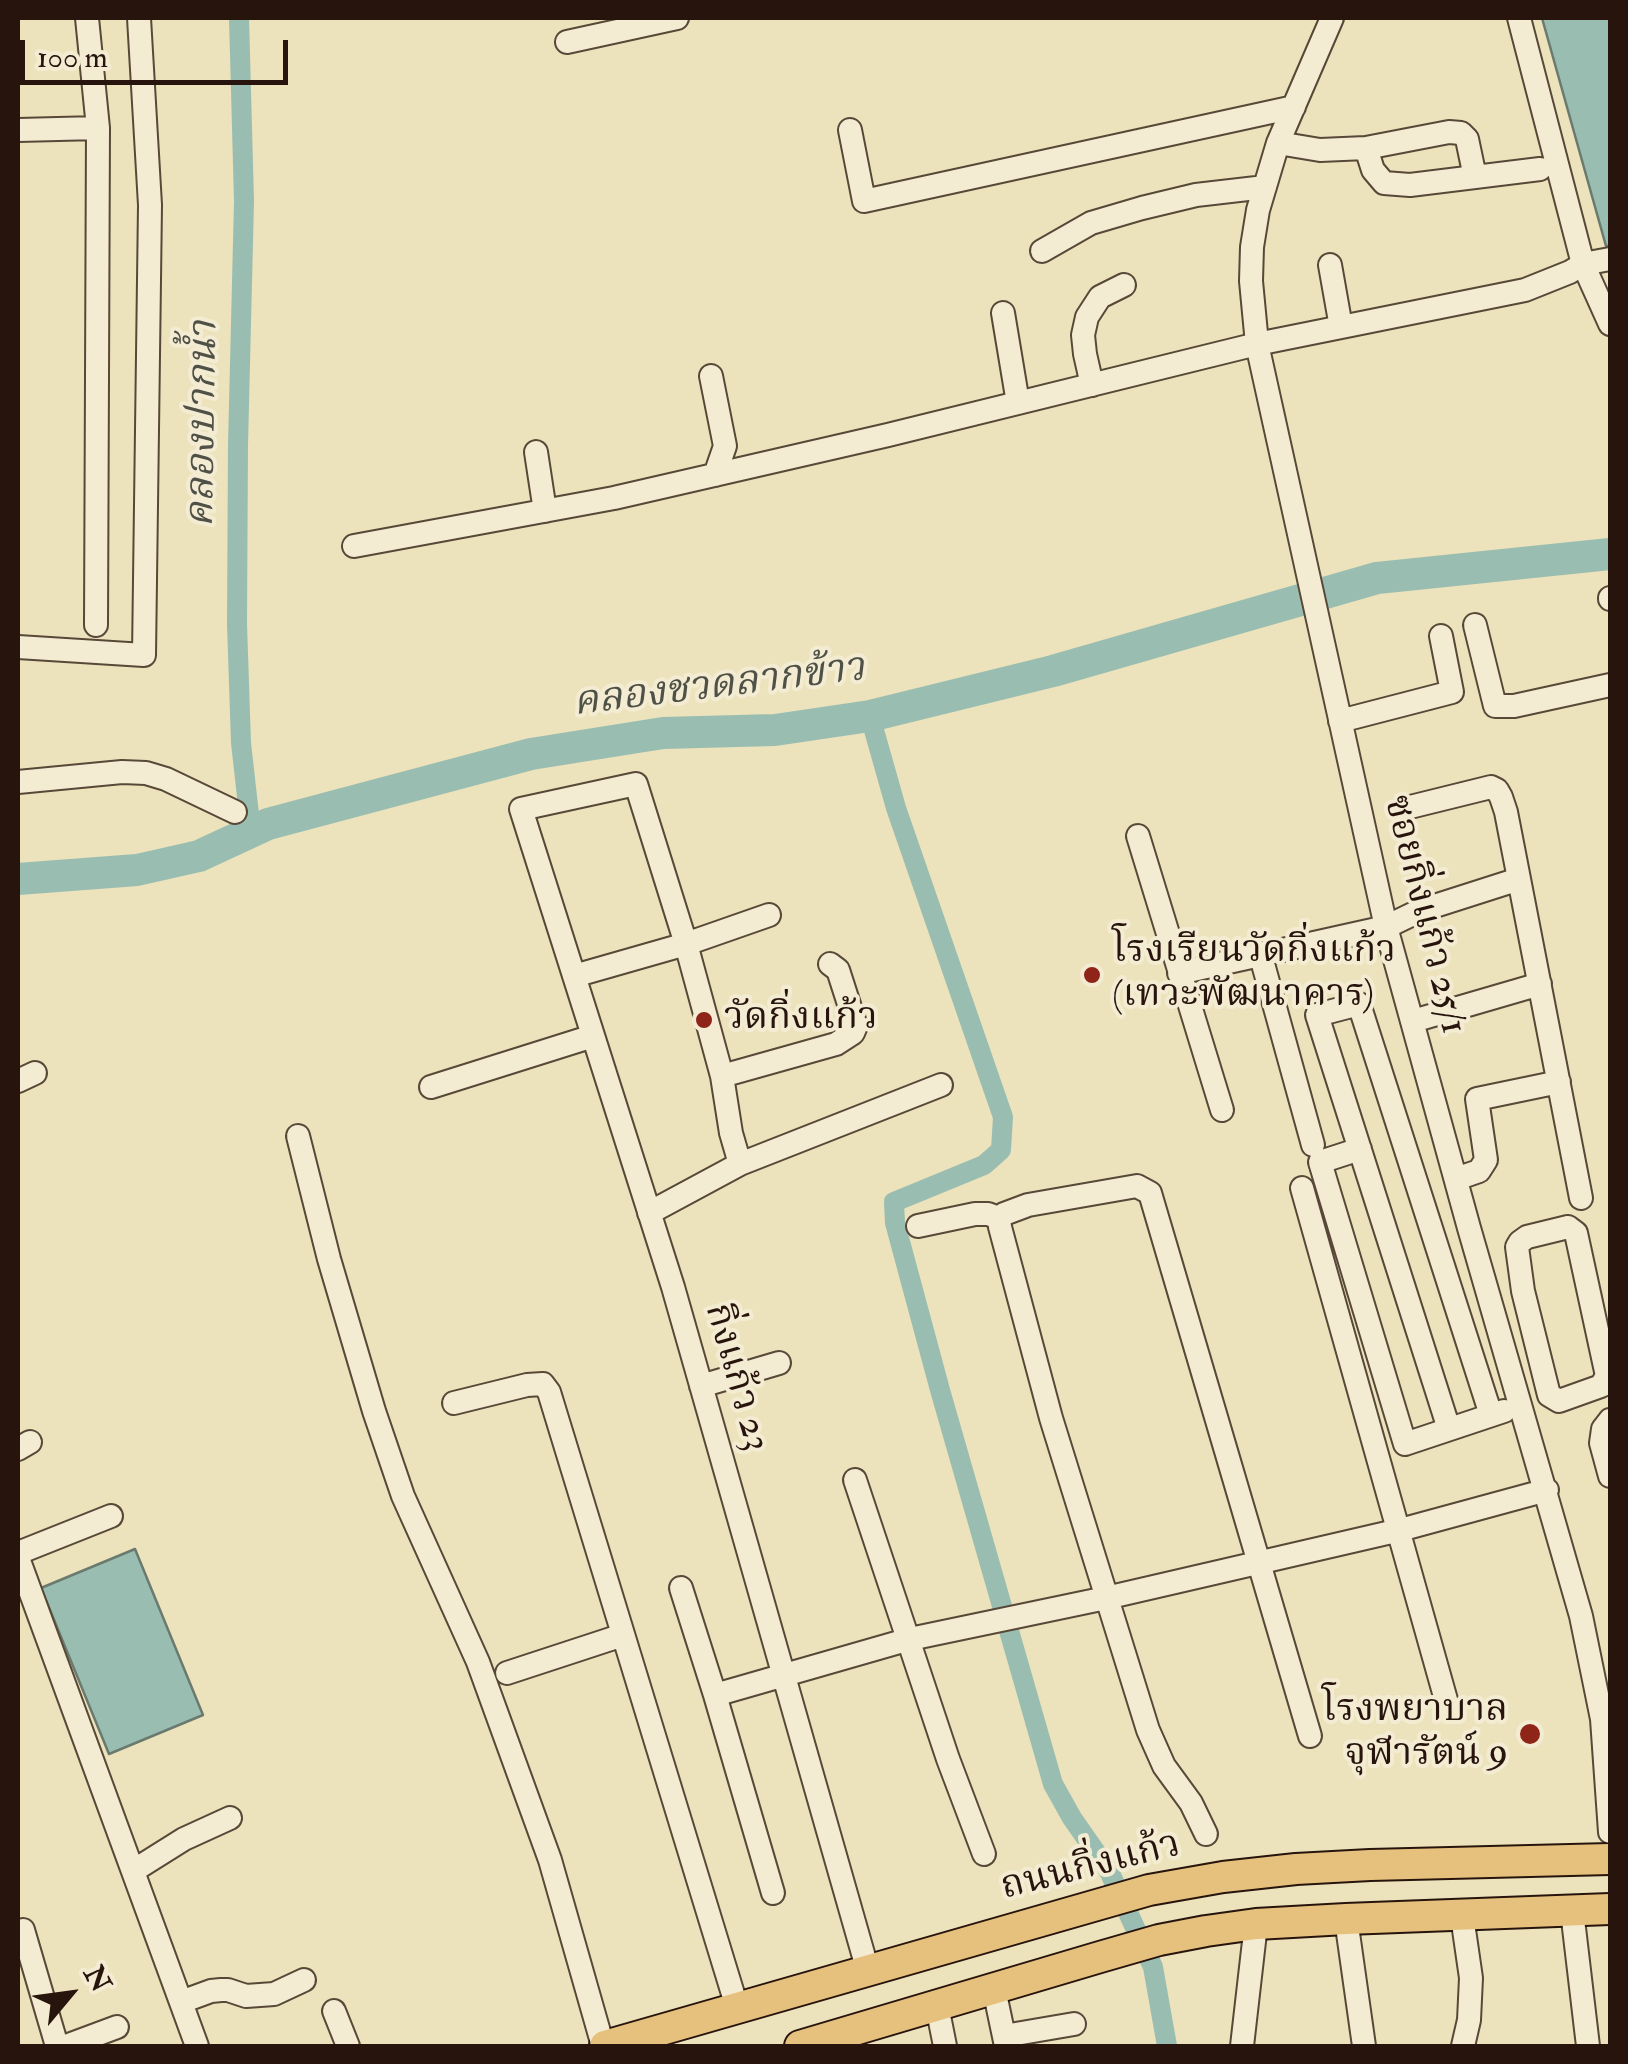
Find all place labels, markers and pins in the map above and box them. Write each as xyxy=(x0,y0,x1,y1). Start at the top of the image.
place label: โรงเรียนวัดกิ่งแก้ว (เทวะพัฒนาคาร) xyxy=(1112,930,1396,1019)
marker: โรงเรียนวัดกิ่งแก้ว (เทวะพัฒนาคาร) xyxy=(1081,964,1103,986)
place label: วัดกิ่งแก้ว xyxy=(724,997,878,1043)
marker: วัดกิ่งแก้ว xyxy=(693,1009,715,1031)
place label: โรงพยาบาล จุฬารัตน์ 9 xyxy=(1322,1689,1508,1778)
marker: โรงพยาบาล จุฬารัตน์ 9 xyxy=(1517,1721,1543,1747)

